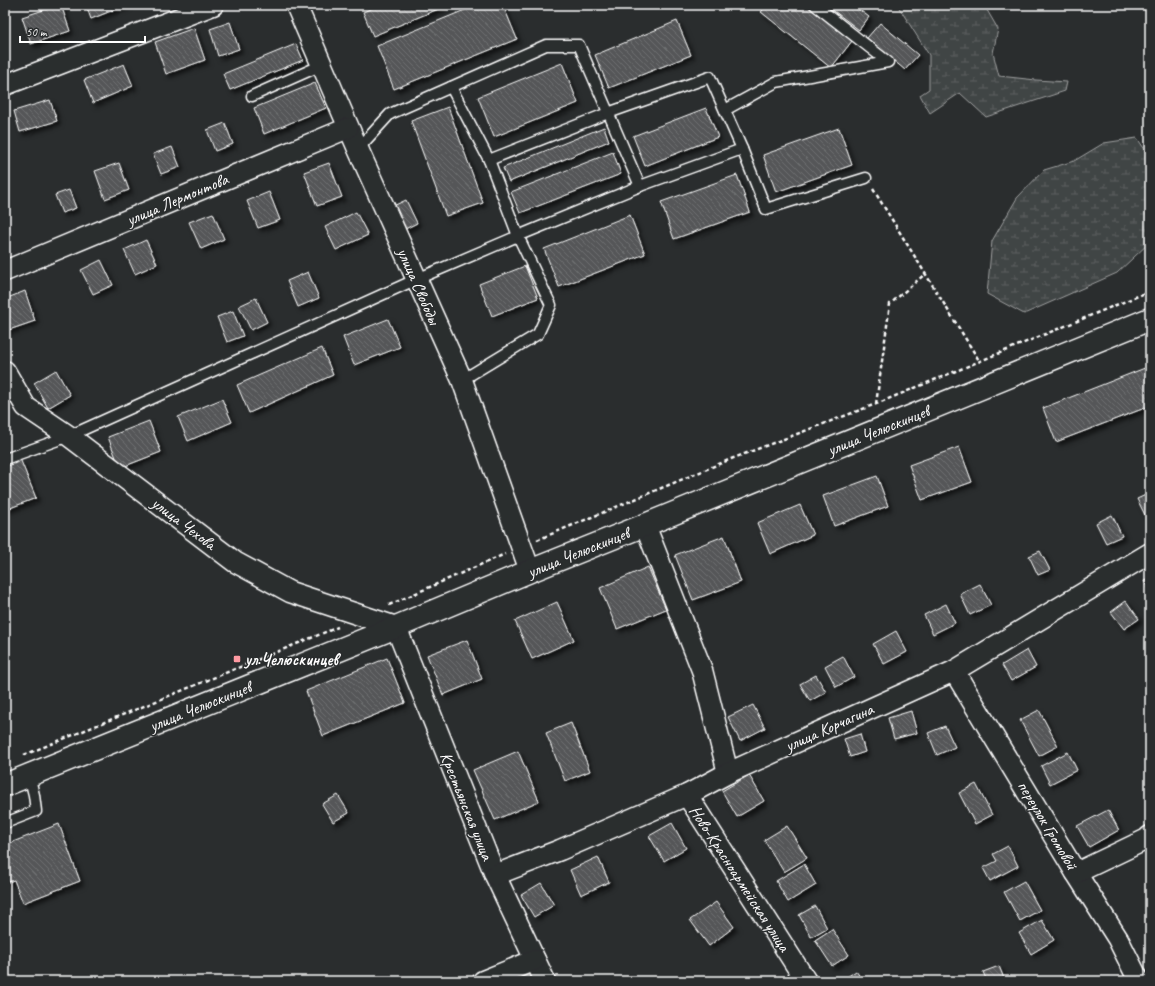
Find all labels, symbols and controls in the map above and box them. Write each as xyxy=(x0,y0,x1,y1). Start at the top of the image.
scale bar xyxy=(20,18,145,44)
text: 50 m xyxy=(26,24,48,40)
street label: улица Лермонтова xyxy=(122,168,233,231)
street label: улица Свободы xyxy=(392,244,446,330)
street label: улица Челюскинцев xyxy=(823,399,935,461)
street label: улица Чехова xyxy=(147,492,222,556)
street label: улица Челюскинцев xyxy=(523,521,635,583)
place label: ул.Челюскинцев xyxy=(243,649,341,670)
marker: ул.Челюскинцев xyxy=(232,654,242,664)
street label: улица Челюскинцев xyxy=(145,675,257,737)
street label: улица Корчагина xyxy=(781,698,878,757)
street label: Крестьянская улица xyxy=(435,749,498,865)
street label: переулок Громовой xyxy=(1013,777,1083,875)
street label: Ново-Красноармейская улица xyxy=(684,801,795,956)

